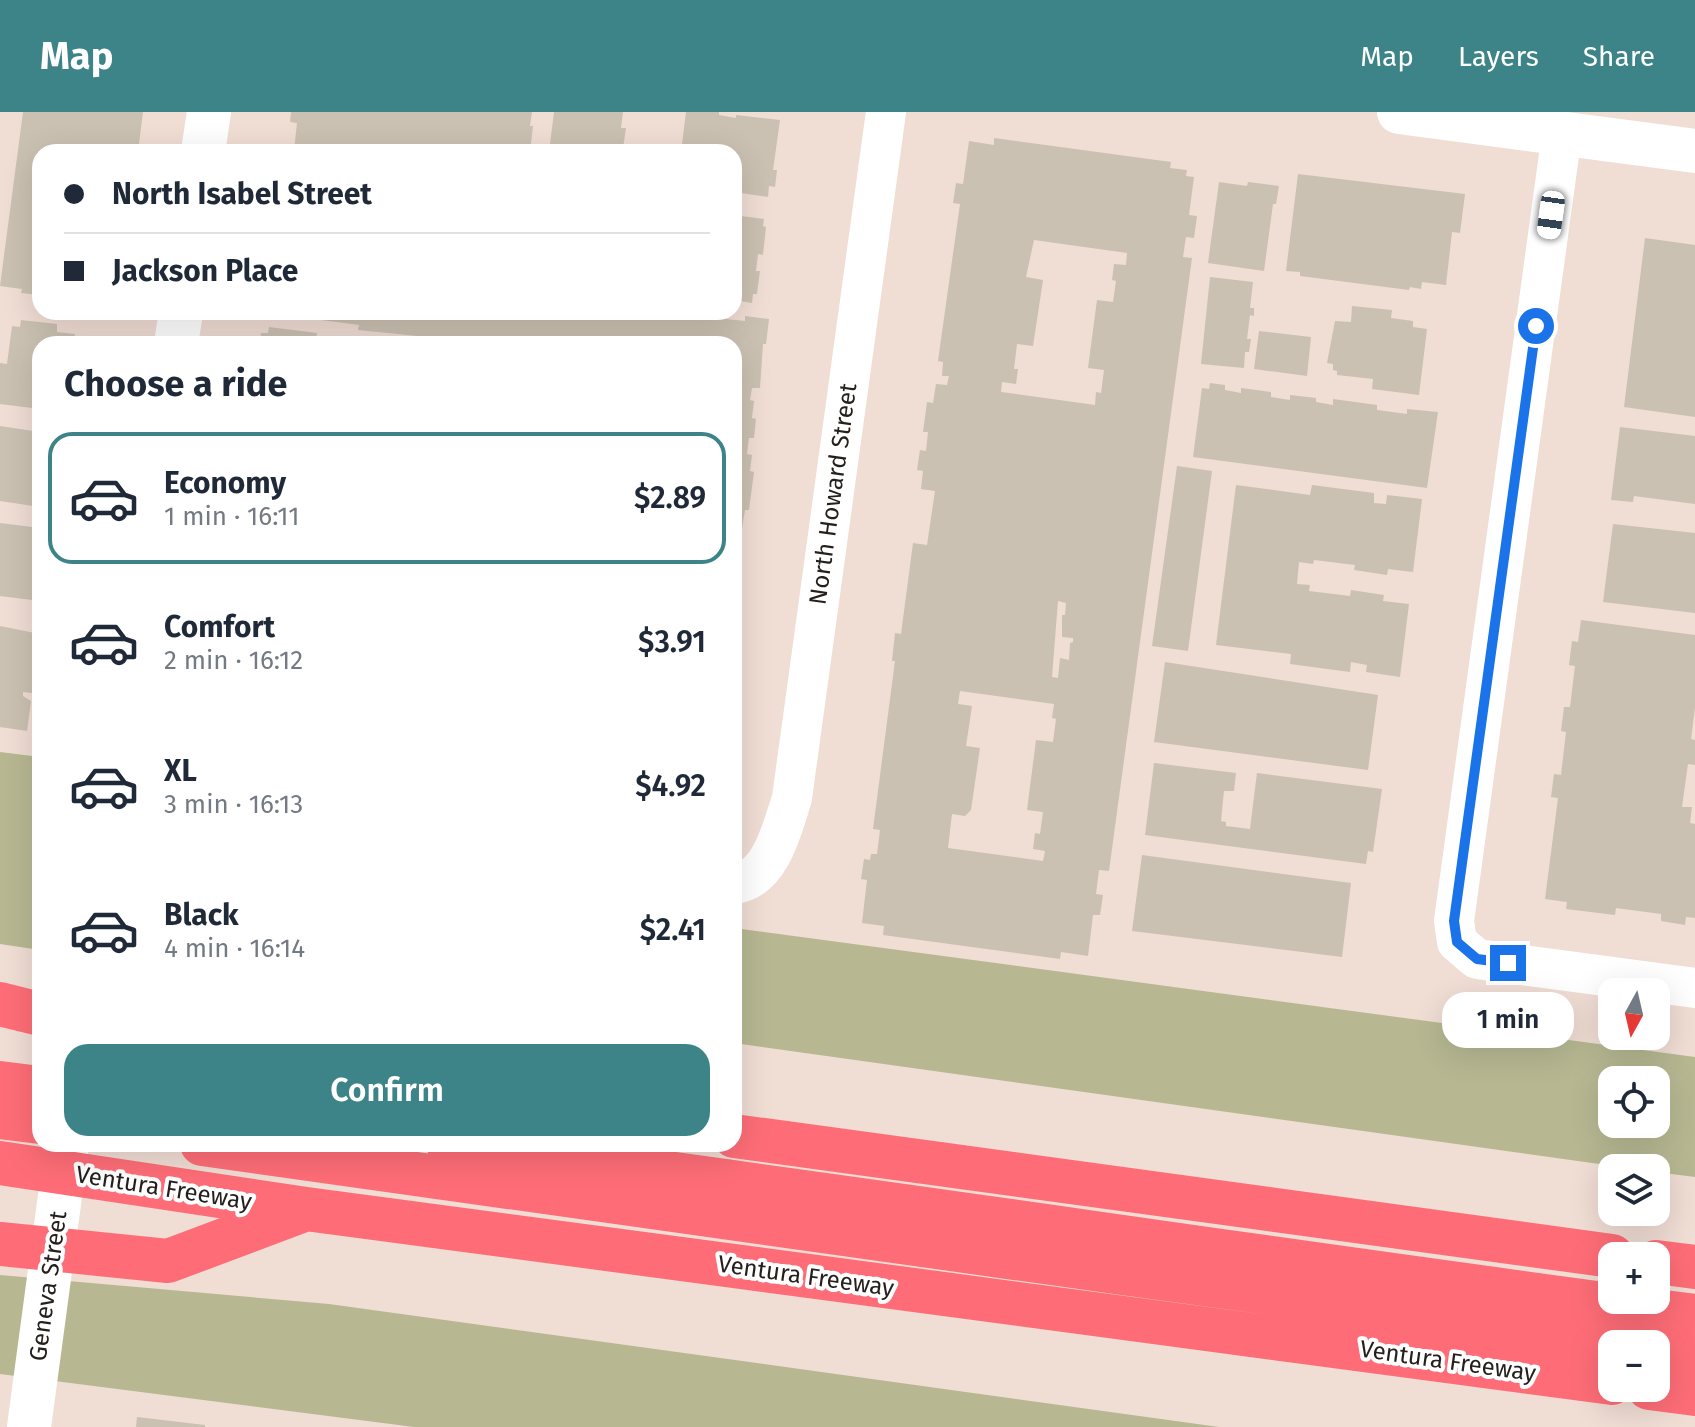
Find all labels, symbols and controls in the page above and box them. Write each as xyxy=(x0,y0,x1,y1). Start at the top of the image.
text: Map xyxy=(40,33,113,79)
text: Map xyxy=(1360,40,1414,73)
text: Layers xyxy=(1458,40,1539,73)
text: Share xyxy=(1583,40,1655,73)
text: North Isabel Street xyxy=(112,176,372,212)
car xyxy=(1536,190,1566,240)
text: Jackson Place xyxy=(112,253,298,289)
route start xyxy=(1518,308,1554,344)
text: Choose a ride xyxy=(64,362,287,406)
street label: North Howard Street xyxy=(804,381,862,607)
icon: car xyxy=(68,462,140,534)
text: Economy xyxy=(164,465,286,501)
text: $2.89 xyxy=(634,480,706,516)
text: 1 min · 16:11 xyxy=(164,501,300,532)
icon: car xyxy=(68,606,140,678)
text: Comfort xyxy=(164,609,275,645)
text: $3.91 xyxy=(638,624,706,660)
text: 2 min · 16:12 xyxy=(164,645,303,676)
icon: car xyxy=(68,750,140,822)
text: XL xyxy=(164,753,197,789)
text: $4.92 xyxy=(635,768,706,804)
text: 3 min · 16:13 xyxy=(164,789,303,820)
icon: car xyxy=(68,894,140,966)
text: Black xyxy=(164,897,239,933)
text: $2.41 xyxy=(640,912,706,948)
text: 4 min · 16:14 xyxy=(164,933,305,964)
route end xyxy=(1490,945,1526,981)
north arrow xyxy=(1598,978,1670,1050)
map controls xyxy=(1598,978,1670,1402)
callout: 1 min xyxy=(1442,991,1574,1047)
text: 1 min xyxy=(1477,1004,1539,1035)
button: Confirm xyxy=(64,1044,710,1136)
button: locate xyxy=(1598,1066,1670,1138)
button: layers xyxy=(1598,1154,1670,1226)
street label: Ventura Freeway xyxy=(74,1160,254,1216)
street label: Geneva Street xyxy=(24,1209,72,1363)
button: + xyxy=(1598,1242,1670,1314)
street label: Ventura Freeway xyxy=(716,1250,896,1302)
button: − xyxy=(1598,1330,1670,1402)
street label: Ventura Freeway xyxy=(1358,1335,1538,1387)

